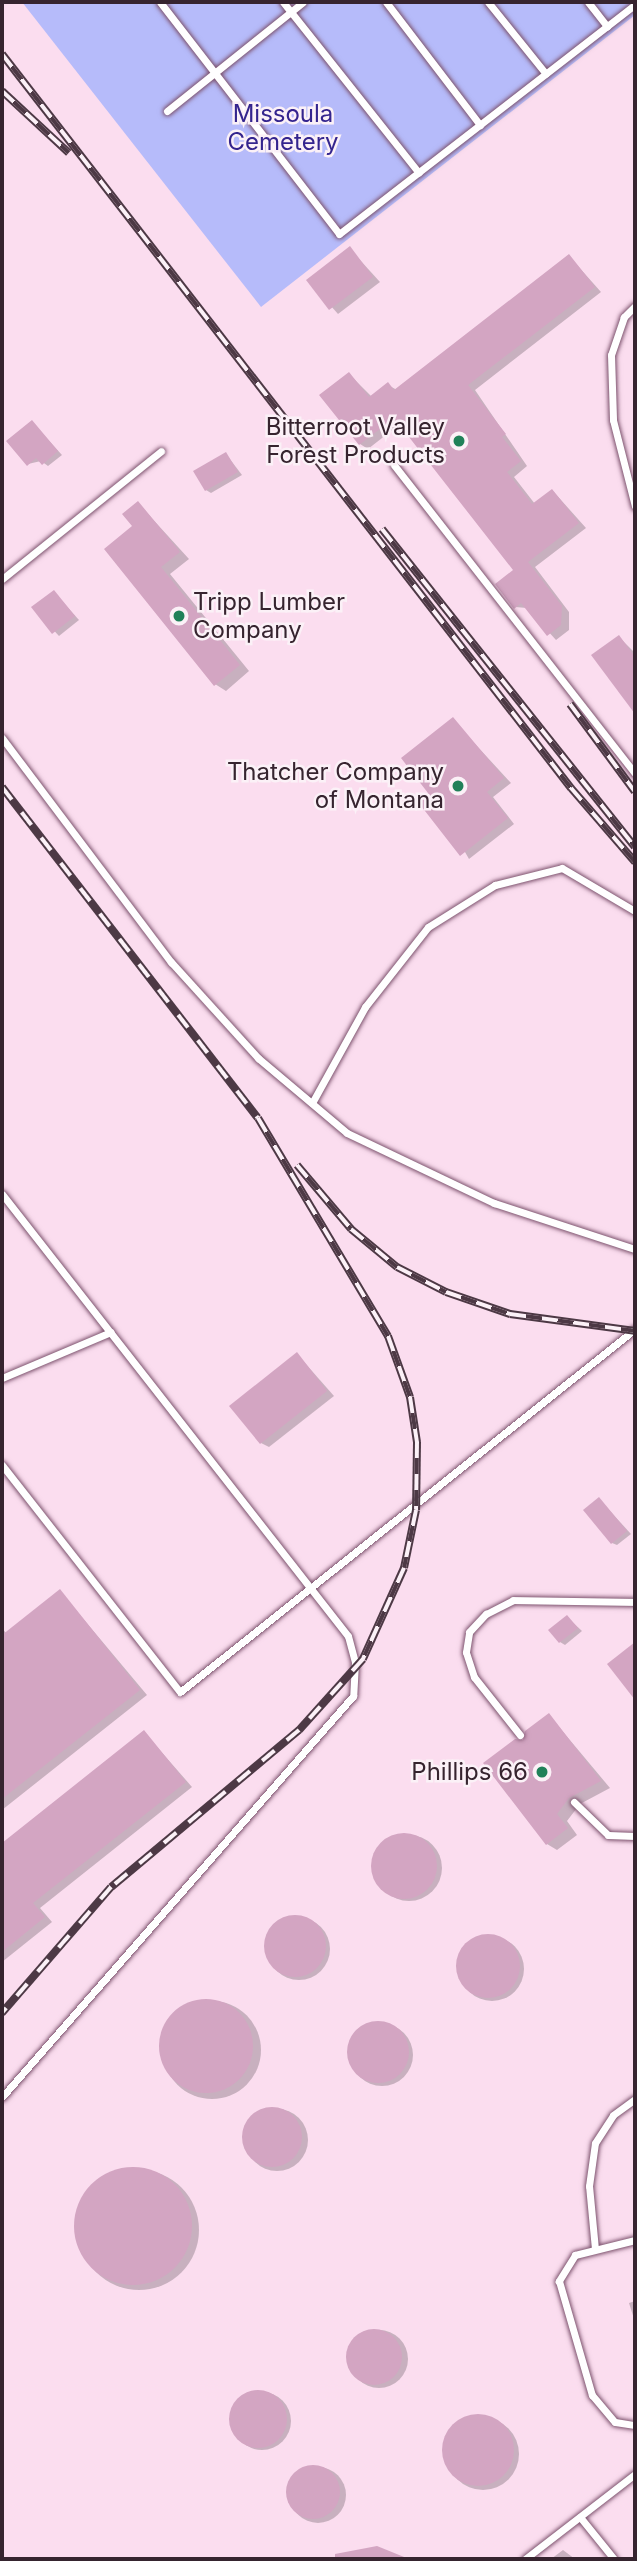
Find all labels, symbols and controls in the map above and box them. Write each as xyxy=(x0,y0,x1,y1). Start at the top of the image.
park label: Missoula Cemetery xyxy=(227,100,339,156)
place label: Bitterroot Valley Forest Products xyxy=(266,413,445,469)
marker: Bitterroot Valley Forest Products xyxy=(451,433,467,449)
place label: Tripp Lumber Company xyxy=(193,588,345,644)
marker: Tripp Lumber Company xyxy=(171,608,187,624)
place label: Thatcher Company of Montana xyxy=(227,758,444,814)
marker: Thatcher Company of Montana xyxy=(450,778,466,794)
place label: Phillips 66 xyxy=(411,1758,528,1786)
marker: Phillips 66 xyxy=(534,1764,550,1780)

